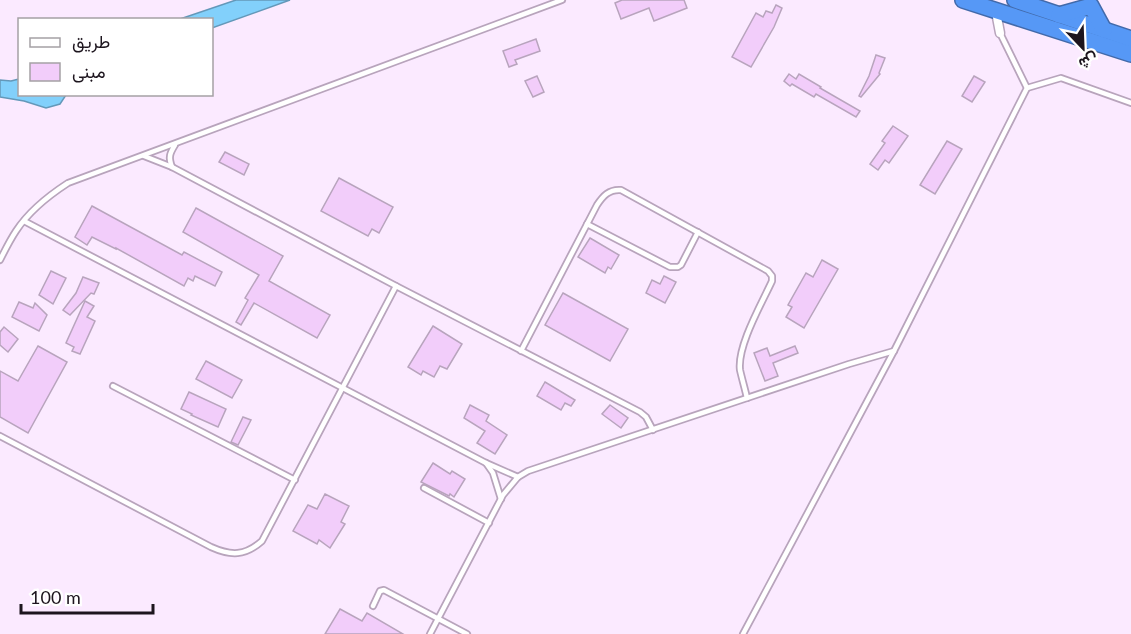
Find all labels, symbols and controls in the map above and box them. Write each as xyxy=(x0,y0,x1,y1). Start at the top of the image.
legend xyxy=(18,18,213,96)
north arrow xyxy=(1053,18,1113,78)
text: طريق xyxy=(72,30,110,53)
text: ش xyxy=(1076,49,1102,75)
text: مبنى xyxy=(72,60,106,83)
scale bar xyxy=(21,577,153,615)
text: 100 m xyxy=(30,586,81,608)

